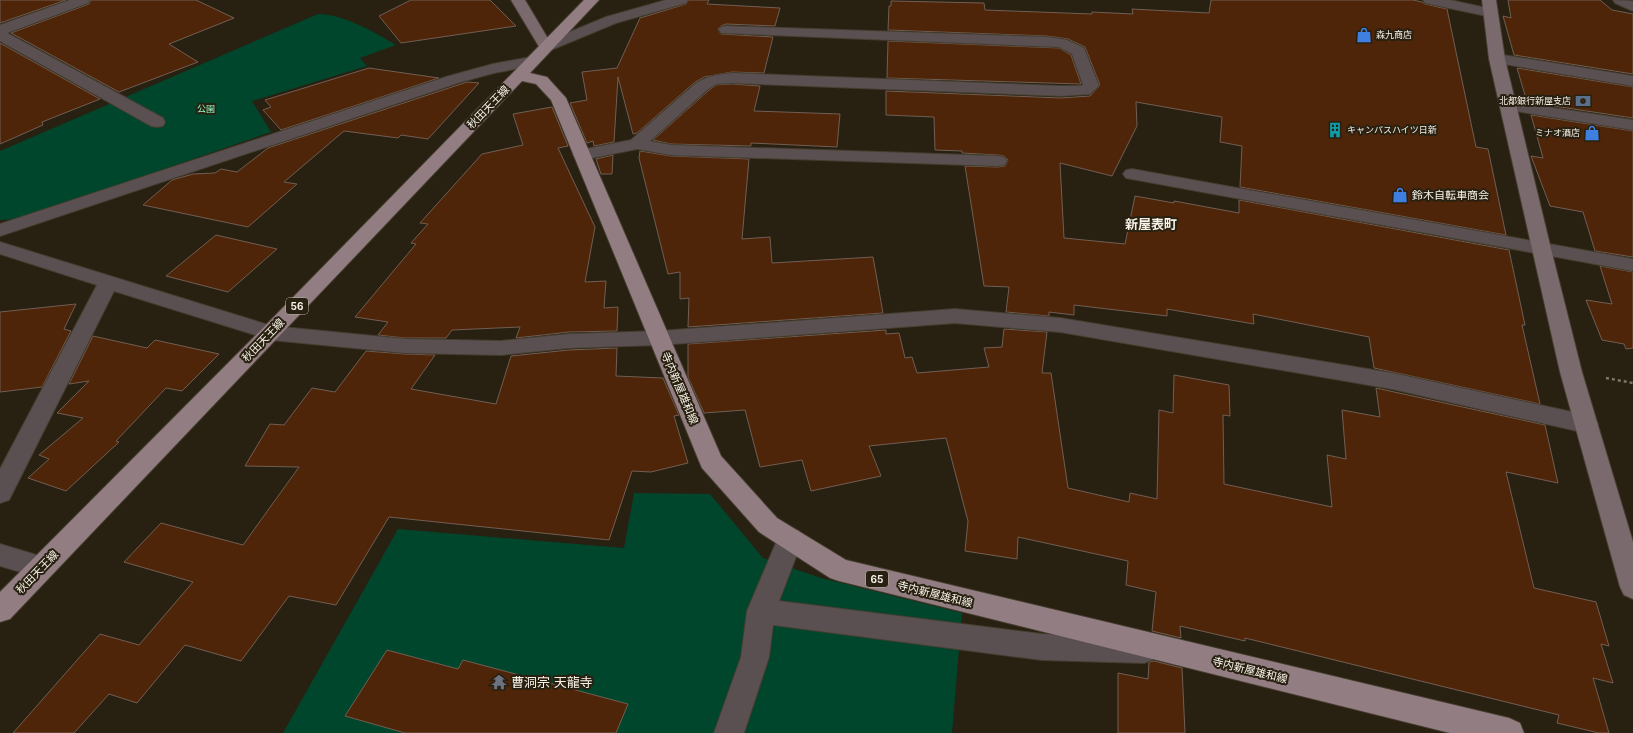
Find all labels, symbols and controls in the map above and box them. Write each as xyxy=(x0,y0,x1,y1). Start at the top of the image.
shop icon: 森九商店 xyxy=(1355,26,1373,44)
place label: 森九商店 xyxy=(1376,29,1412,40)
street label: 秋田天王線 xyxy=(464,82,512,132)
bank icon: 北都銀行新屋支店 xyxy=(1574,92,1592,110)
place label: 北都銀行新屋支店 xyxy=(1499,95,1571,106)
park label: 公園 xyxy=(197,103,215,114)
building icon: キャンパスハイツ日新 xyxy=(1326,121,1344,139)
place label: キャンパスハイツ日新 xyxy=(1347,124,1437,135)
shop icon: ミナオ酒店 xyxy=(1583,124,1601,142)
place label: ミナオ酒店 xyxy=(1535,127,1580,138)
shop icon: 鈴木自転車商会 xyxy=(1391,186,1409,204)
place label: 鈴木自転車商会 xyxy=(1412,188,1489,202)
district label: 新屋表町 xyxy=(1125,216,1177,232)
road number: 56 xyxy=(286,298,308,314)
street label: 秋田天王線 xyxy=(239,315,287,365)
street label: 寺内新屋雄和線 xyxy=(659,350,701,426)
street label: 秋田天王線 xyxy=(13,547,61,597)
road number: 65 xyxy=(866,571,888,587)
street label: 寺内新屋雄和線 xyxy=(896,578,974,610)
street label: 寺内新屋雄和線 xyxy=(1211,654,1289,686)
temple icon: 曹洞宗 天龍寺 xyxy=(490,673,508,691)
place label: 曹洞宗 天龍寺 xyxy=(511,674,593,690)

